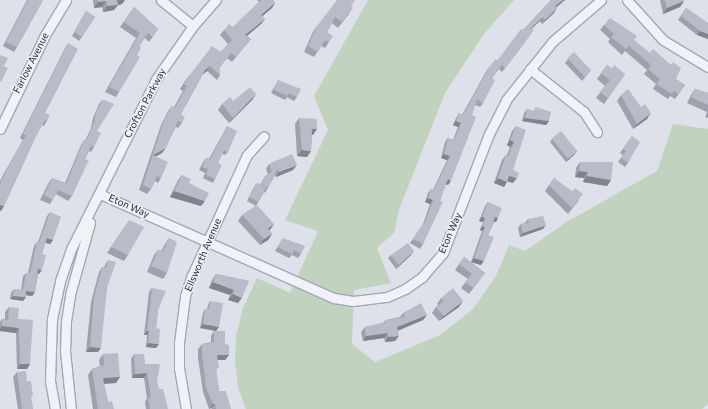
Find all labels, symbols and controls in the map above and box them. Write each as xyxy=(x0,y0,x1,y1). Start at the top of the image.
street label: Farlow Avenue xyxy=(11,31,51,95)
street label: Crofton Parkway xyxy=(122,66,168,140)
street label: Eton Way xyxy=(107,192,151,220)
street label: Eton Way xyxy=(436,211,464,255)
street label: Ellsworth Avenue xyxy=(182,217,224,293)

